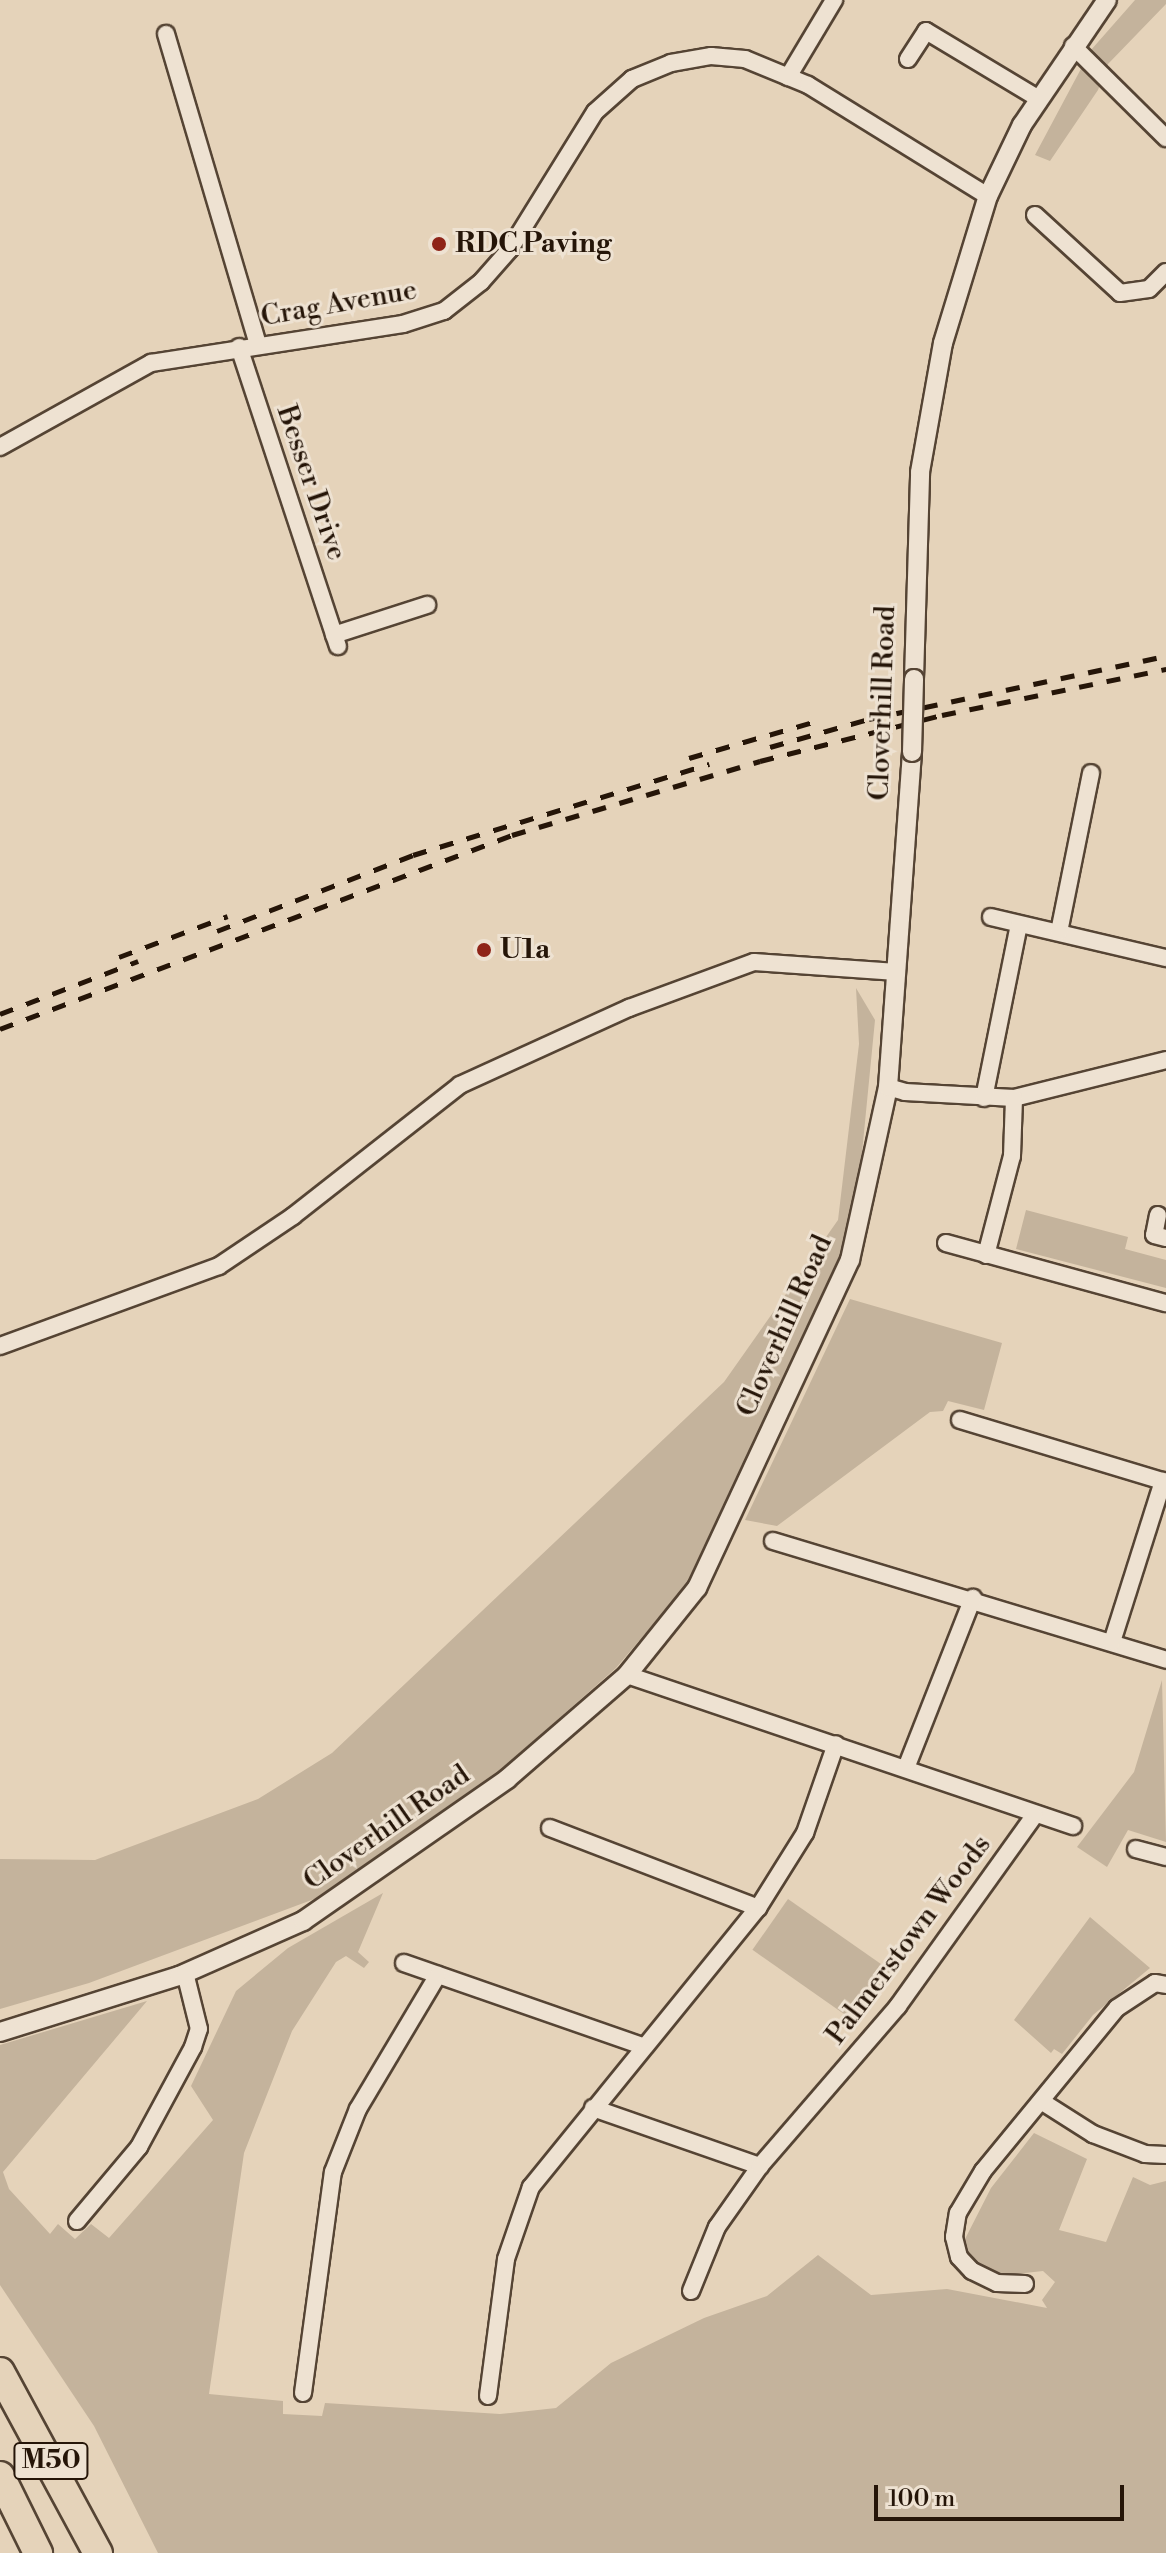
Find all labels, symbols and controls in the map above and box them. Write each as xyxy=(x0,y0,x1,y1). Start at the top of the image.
place label: RDC Paving xyxy=(455,227,612,261)
marker: RDC Paving xyxy=(430,235,448,253)
street label: Crag Avenue xyxy=(258,274,420,334)
street label: Besser Drive xyxy=(269,401,353,565)
street label: Cloverhill Road xyxy=(863,605,903,801)
place label: U1a xyxy=(500,933,550,967)
marker: U1a xyxy=(475,941,493,959)
street label: Cloverhill Road xyxy=(730,1230,840,1422)
street label: Cloverhill Road xyxy=(297,1758,477,1898)
street label: Palmerstown Woods xyxy=(819,1829,999,2051)
road number: M50 xyxy=(13,2439,89,2483)
scale bar xyxy=(878,2469,1128,2519)
text: 100 m xyxy=(888,2484,955,2514)

